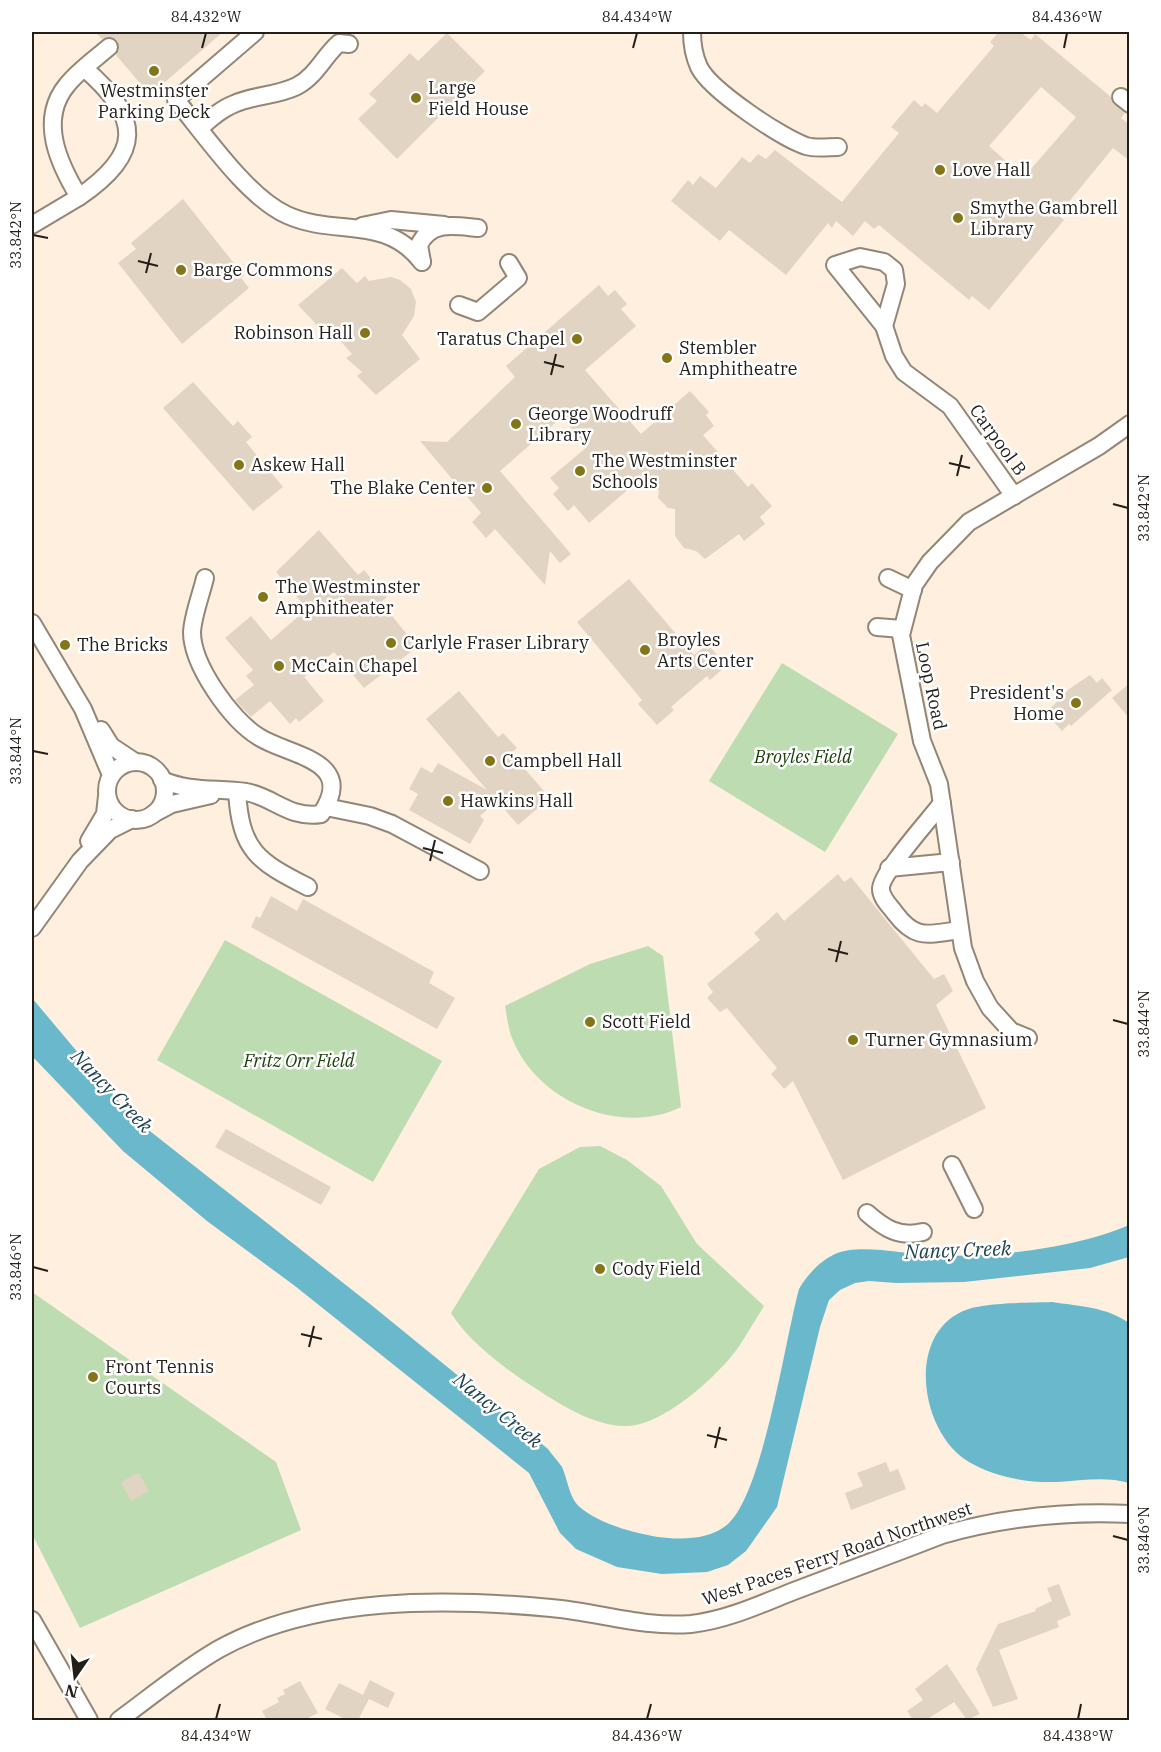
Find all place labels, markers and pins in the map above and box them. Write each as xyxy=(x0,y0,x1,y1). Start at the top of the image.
marker: Westminster Parking Deck xyxy=(147,64,161,78)
place label: Large Field House xyxy=(428,76,529,120)
place label: Westminster Parking Deck xyxy=(98,79,211,123)
marker: Large Field House xyxy=(409,91,423,105)
place label: Love Hall xyxy=(952,158,1031,181)
marker: Love Hall xyxy=(933,163,947,177)
place label: Smythe Gambrell Library xyxy=(970,196,1118,240)
marker: Smythe Gambrell Library xyxy=(951,211,965,225)
place label: Barge Commons xyxy=(193,258,333,281)
marker: Barge Commons xyxy=(174,263,188,277)
place label: Robinson Hall xyxy=(234,321,353,344)
marker: Robinson Hall xyxy=(358,326,372,340)
place label: Taratus Chapel xyxy=(437,327,565,350)
marker: Taratus Chapel xyxy=(570,332,584,346)
place label: Stembler Amphitheatre xyxy=(679,336,797,380)
marker: Stembler Amphitheatre xyxy=(660,351,674,365)
place label: George Woodruff Library xyxy=(528,402,674,446)
marker: George Woodruff Library xyxy=(509,417,523,431)
place label: The Westminster Schools xyxy=(592,449,737,493)
place label: Askew Hall xyxy=(251,453,345,476)
marker: Askew Hall xyxy=(232,458,246,472)
marker: The Westminster Schools xyxy=(573,464,587,478)
place label: The Blake Center xyxy=(330,476,475,499)
marker: The Blake Center xyxy=(480,481,494,495)
place label: The Westminster Amphitheater xyxy=(275,575,420,619)
marker: The Westminster Amphitheater xyxy=(256,590,270,604)
place label: Broyles Arts Center xyxy=(657,628,753,672)
place label: Carlyle Fraser Library xyxy=(403,631,589,654)
place label: The Bricks xyxy=(77,633,168,656)
marker: Carlyle Fraser Library xyxy=(384,636,398,650)
marker: The Bricks xyxy=(58,638,72,652)
marker: Broyles Arts Center xyxy=(638,643,652,657)
place label: McCain Chapel xyxy=(291,654,418,677)
marker: McCain Chapel xyxy=(272,659,286,673)
place label: President's Home xyxy=(969,681,1064,725)
marker: President's Home xyxy=(1069,696,1083,710)
place label: Campbell Hall xyxy=(502,749,622,772)
marker: Campbell Hall xyxy=(483,754,497,768)
place label: Hawkins Hall xyxy=(460,789,573,812)
marker: Hawkins Hall xyxy=(441,794,455,808)
place label: Scott Field xyxy=(602,1010,691,1033)
marker: Scott Field xyxy=(583,1015,597,1029)
place label: Turner Gymnasium xyxy=(865,1028,1033,1051)
marker: Turner Gymnasium xyxy=(846,1033,860,1047)
place label: Cody Field xyxy=(612,1257,701,1280)
marker: Cody Field xyxy=(593,1262,607,1276)
place label: Front Tennis Courts xyxy=(105,1355,214,1399)
marker: Front Tennis Courts xyxy=(86,1370,100,1384)

